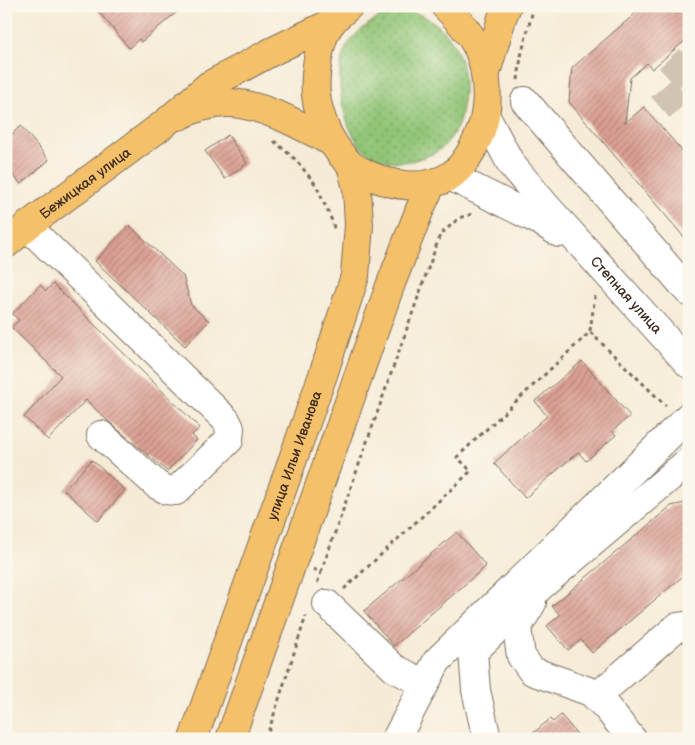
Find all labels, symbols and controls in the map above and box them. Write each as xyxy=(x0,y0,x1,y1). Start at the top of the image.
street label: Бежицкая улица xyxy=(36,143,135,223)
street label: Степная улица xyxy=(587,253,666,338)
street label: улица Ильи Иванова xyxy=(264,388,326,523)

